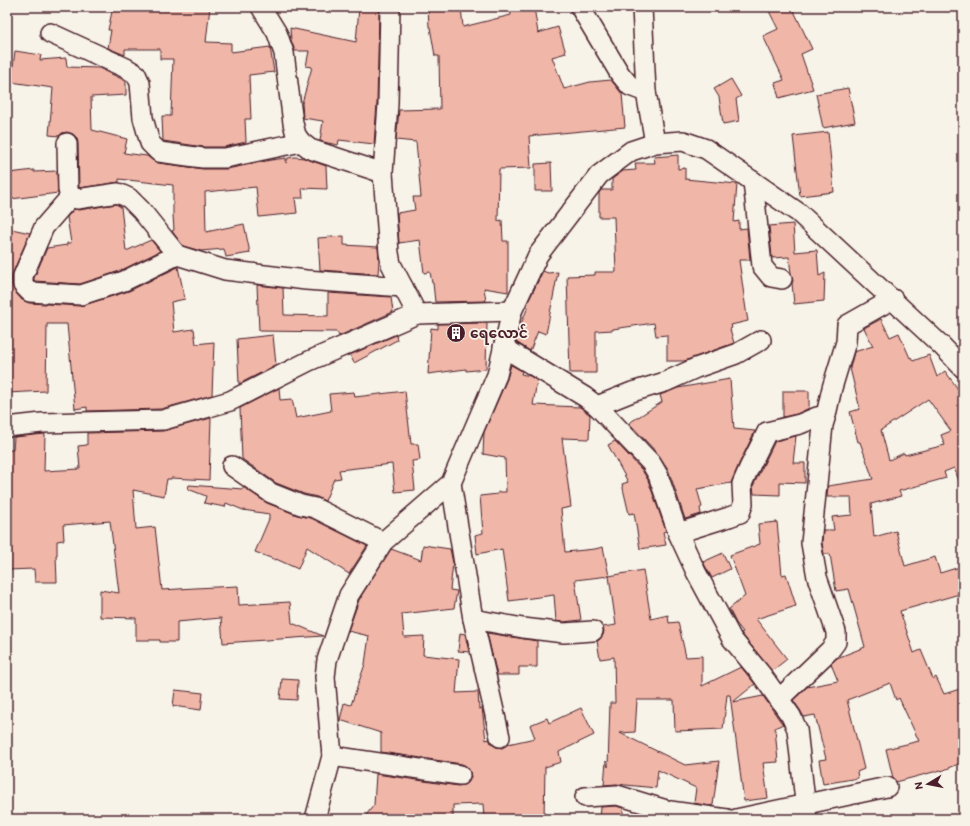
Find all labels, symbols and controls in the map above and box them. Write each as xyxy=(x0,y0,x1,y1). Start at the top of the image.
building icon: ရေလောင် xyxy=(445,322,467,344)
place label: ရေလောင် xyxy=(470,323,528,345)
north arrow xyxy=(908,764,948,804)
text: N xyxy=(912,781,926,790)

